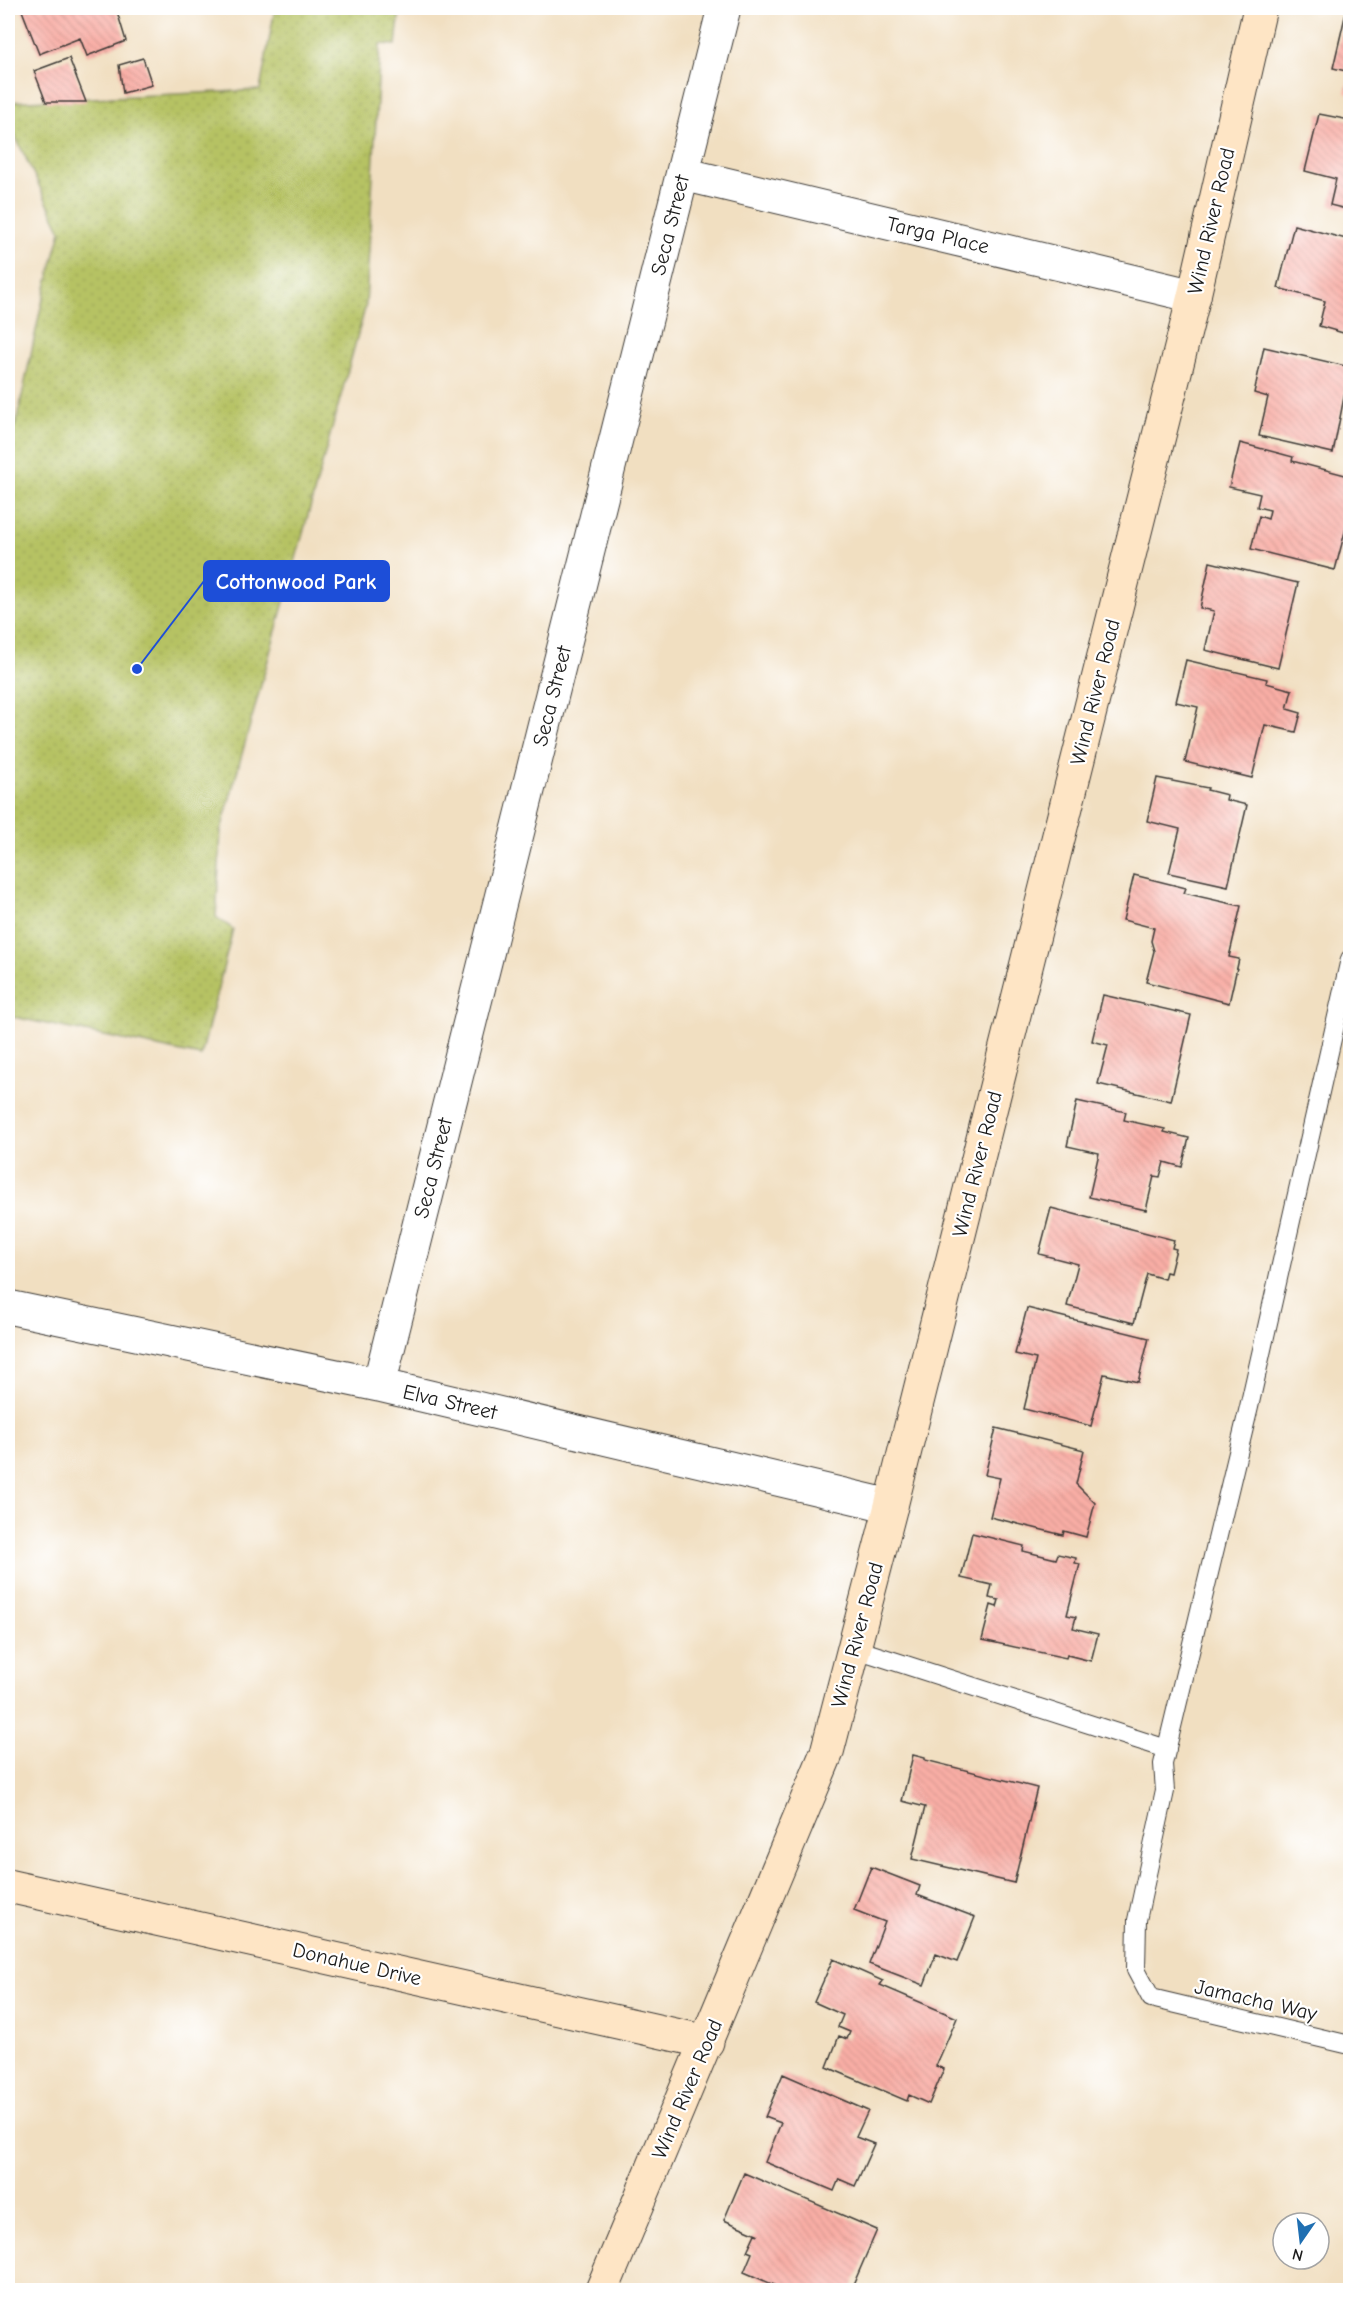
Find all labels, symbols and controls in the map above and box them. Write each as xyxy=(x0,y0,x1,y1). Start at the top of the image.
street label: Wind River Road xyxy=(1182,145,1240,297)
street label: Seca Street xyxy=(646,171,694,278)
street label: Targa Place xyxy=(884,212,992,258)
callout: Cottonwood Park xyxy=(204,561,389,601)
text: Cottonwood Park xyxy=(216,569,376,595)
street label: Wind River Road xyxy=(1065,617,1125,767)
street label: Seca Street xyxy=(528,642,576,749)
street label: Wind River Road xyxy=(947,1089,1007,1239)
street label: Seca Street xyxy=(409,1114,457,1221)
street label: Elva Street xyxy=(401,1380,500,1425)
street label: Wind River Road xyxy=(826,1560,888,1710)
street label: Donahue Drive xyxy=(290,1938,424,1990)
street label: Jamacha Way xyxy=(1192,1974,1320,2026)
street label: Wind River Road xyxy=(647,2015,727,2163)
north arrow xyxy=(1271,2211,1331,2271)
text: N xyxy=(1290,2245,1305,2265)

